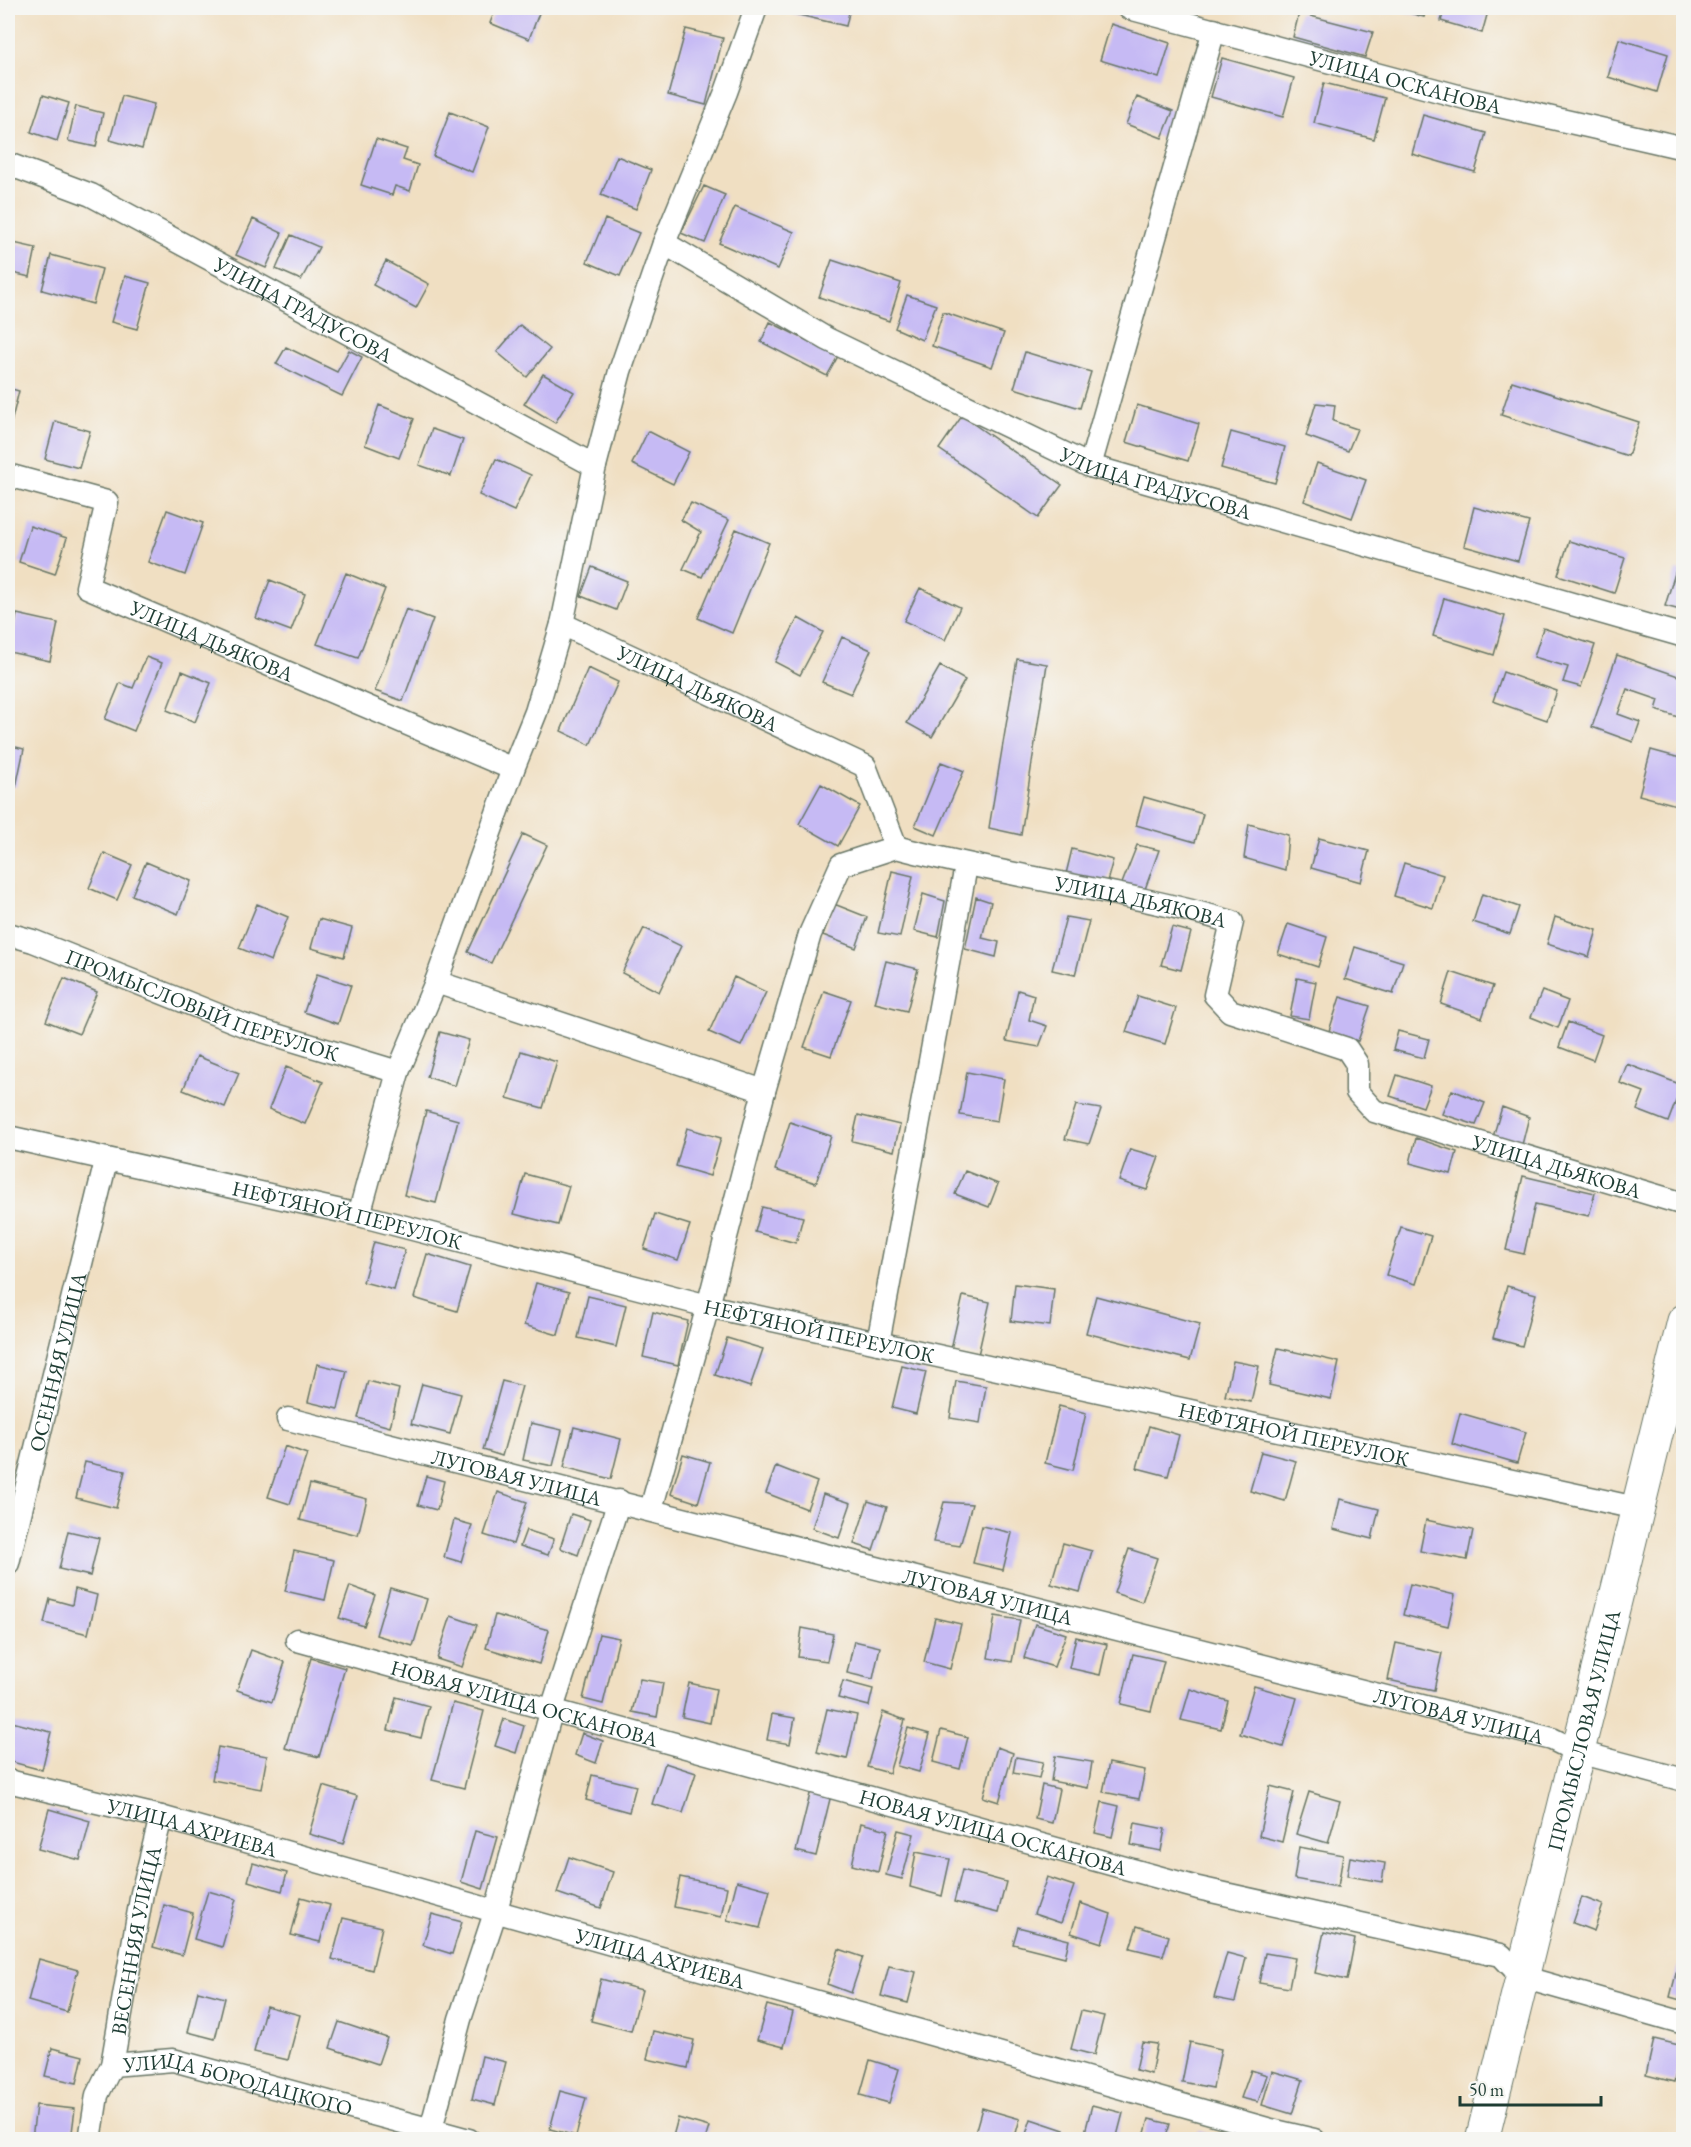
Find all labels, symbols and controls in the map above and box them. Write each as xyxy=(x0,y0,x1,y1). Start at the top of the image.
street label: УЛИЦА ОСКАНОВА xyxy=(1305,43,1505,120)
street label: УЛИЦА ГРАДУСОВА xyxy=(209,250,398,369)
street label: УЛИЦА ГРАДУСОВА xyxy=(1055,440,1255,525)
street label: УЛИЦА ДЬЯКОВА xyxy=(125,593,299,688)
street label: УЛИЦА ДЬЯКОВА xyxy=(612,638,783,737)
street label: УЛИЦА ДЬЯКОВА xyxy=(1052,868,1230,933)
street label: ПРОМЫСЛОВЫЙ ПЕРЕУЛОК xyxy=(62,942,342,1067)
street label: УЛИЦА ДЬЯКОВА xyxy=(1468,1127,1645,1204)
street label: НЕФТЯНОЙ ПЕРЕУЛОК xyxy=(230,1174,465,1255)
street label: ОСЕННЯЯ УЛИЦА xyxy=(22,1269,92,1454)
street label: НЕФТЯНОЙ ПЕРЕУЛОК xyxy=(701,1292,937,1368)
street label: НЕФТЯНОЙ ПЕРЕУЛОК xyxy=(1176,1395,1412,1472)
street label: ЛУГОВАЯ УЛИЦА xyxy=(429,1442,605,1512)
street label: ЛУГОВАЯ УЛИЦА xyxy=(900,1562,1076,1631)
street label: ПРОМЫСЛОВАЯ УЛИЦА xyxy=(1540,1606,1626,1854)
street label: НОВАЯ УЛИЦА ОСКАНОВА xyxy=(388,1653,662,1752)
street label: ЛУГОВАЯ УЛИЦА xyxy=(1371,1681,1547,1750)
street label: НОВАЯ УЛИЦА ОСКАНОВА xyxy=(856,1782,1130,1881)
street label: УЛИЦА АХРИЕВА xyxy=(104,1791,281,1863)
street label: ВЕСЕННЯЯ УЛИЦА xyxy=(104,1842,167,2037)
street label: УЛИЦА АХРИЕВА xyxy=(571,1921,749,1995)
street label: УЛИЦА БОРОДАЦКОГО xyxy=(121,2045,356,2121)
scale bar xyxy=(1460,2069,1601,2107)
text: 50 m xyxy=(1469,2078,1504,2101)

